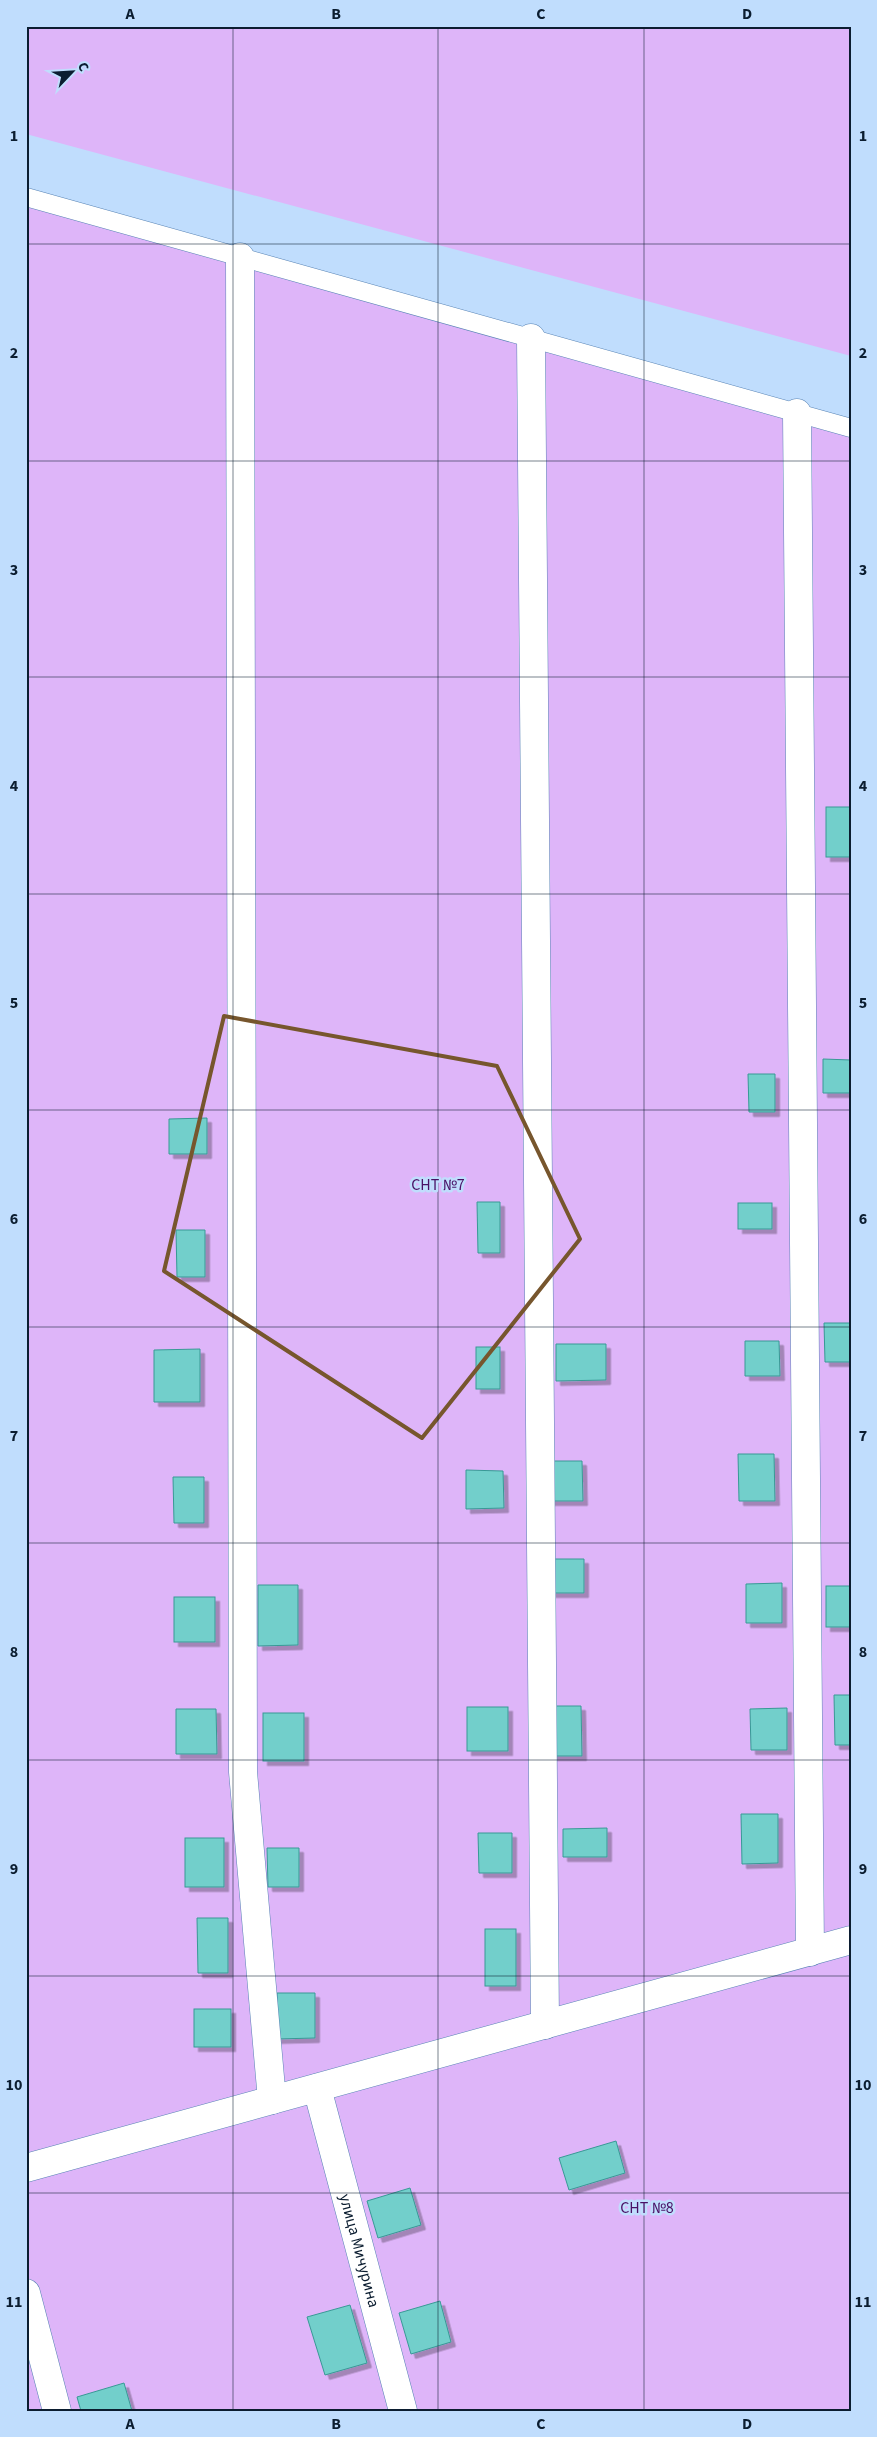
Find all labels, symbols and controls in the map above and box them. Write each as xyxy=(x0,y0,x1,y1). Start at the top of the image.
text: A xyxy=(124,3,135,25)
text: B xyxy=(331,3,341,25)
text: C xyxy=(536,3,546,25)
text: D xyxy=(742,3,752,25)
north arrow xyxy=(48,48,98,98)
text: С xyxy=(72,59,94,75)
text: 1 xyxy=(10,125,18,147)
text: 1 xyxy=(859,125,867,147)
text: 2 xyxy=(10,342,18,364)
text: 2 xyxy=(859,342,867,364)
text: 3 xyxy=(10,559,18,581)
text: 3 xyxy=(859,559,867,581)
text: 4 xyxy=(10,775,19,797)
text: 4 xyxy=(859,775,868,797)
text: 5 xyxy=(10,992,18,1014)
text: 5 xyxy=(859,992,867,1014)
park label: СНТ №7 xyxy=(411,1174,465,1196)
text: 6 xyxy=(10,1208,18,1230)
text: 6 xyxy=(859,1208,867,1230)
text: 7 xyxy=(10,1425,18,1447)
text: 7 xyxy=(859,1425,867,1447)
text: 8 xyxy=(10,1641,18,1663)
text: 8 xyxy=(859,1641,867,1663)
text: 9 xyxy=(10,1858,18,1880)
text: 9 xyxy=(859,1858,867,1880)
text: 10 xyxy=(6,2074,22,2096)
text: 10 xyxy=(855,2074,871,2096)
street label: улица Мичурина xyxy=(334,2191,385,2310)
park label: СНТ №8 xyxy=(620,2197,674,2219)
text: 11 xyxy=(6,2291,22,2313)
text: 11 xyxy=(855,2291,871,2313)
text: A xyxy=(124,2413,135,2435)
text: B xyxy=(331,2413,341,2435)
text: C xyxy=(536,2413,546,2435)
text: D xyxy=(742,2413,752,2435)

